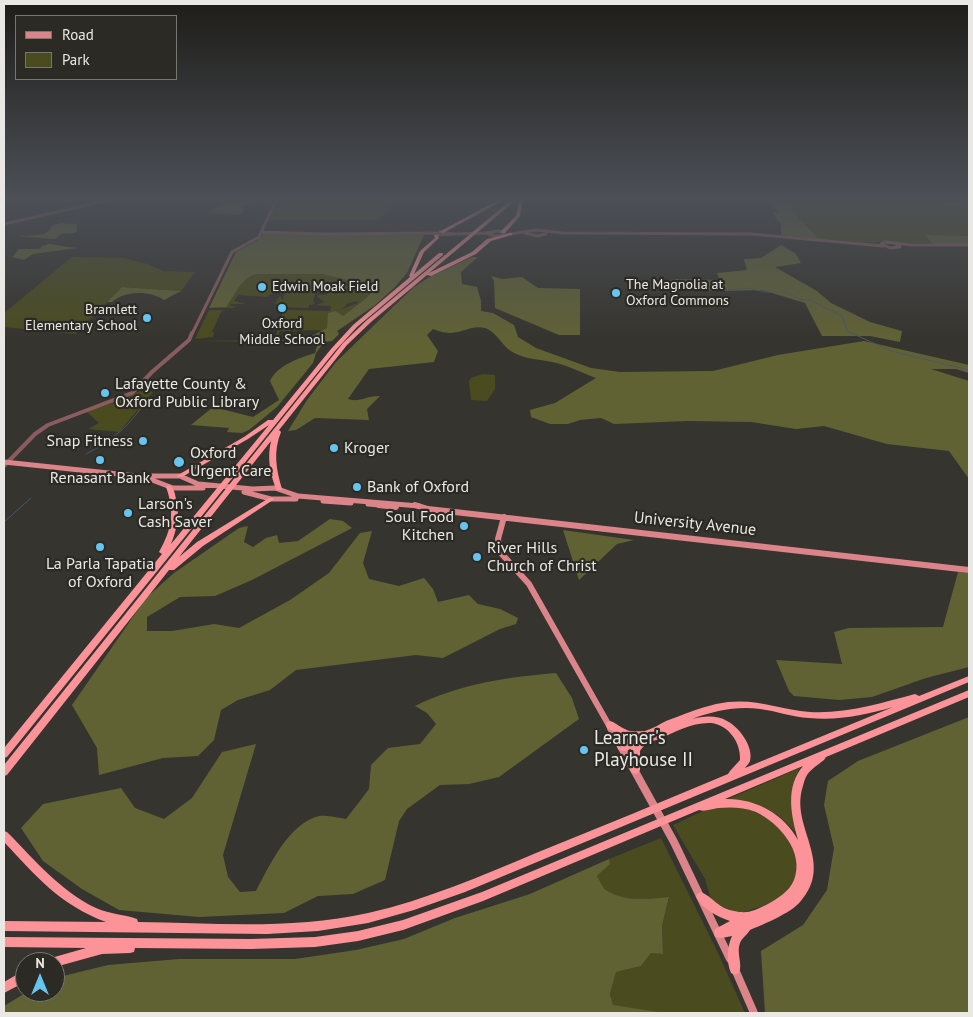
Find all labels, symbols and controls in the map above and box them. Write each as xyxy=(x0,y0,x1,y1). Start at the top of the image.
legend xyxy=(15,15,178,80)
text: Road xyxy=(62,25,94,44)
text: Park xyxy=(62,50,90,69)
place label: The Magnolia at Oxford Commons xyxy=(626,277,729,310)
place label: Edwin Moak Field xyxy=(272,279,378,295)
marker: Edwin Moak Field xyxy=(256,281,268,293)
marker: The Magnolia at Oxford Commons xyxy=(610,287,622,299)
place label: Bramlett Elementary School xyxy=(25,302,137,334)
marker: Oxford Middle School xyxy=(276,302,288,314)
marker: Bramlett Elementary School xyxy=(141,312,153,324)
place label: Oxford Middle School xyxy=(239,316,325,348)
place label: Lafayette County & Oxford Public Library xyxy=(115,374,259,412)
marker: Lafayette County & Oxford Public Library xyxy=(99,387,111,399)
place label: Snap Fitness xyxy=(47,431,133,451)
marker: Snap Fitness xyxy=(137,435,149,447)
place label: Kroger xyxy=(344,438,389,458)
marker: Kroger xyxy=(328,442,340,454)
place label: Oxford Urgent Care xyxy=(190,443,271,481)
marker: Renasant Bank xyxy=(94,454,106,466)
marker: Oxford Urgent Care xyxy=(172,455,186,469)
place label: Renasant Bank xyxy=(50,468,150,488)
place label: Bank of Oxford xyxy=(367,477,469,497)
marker: Bank of Oxford xyxy=(351,481,363,493)
place label: Larson's Cash Saver xyxy=(138,494,212,532)
marker: Larson's Cash Saver xyxy=(122,507,134,519)
place label: Soul Food Kitchen xyxy=(385,507,454,545)
street label: University Avenue xyxy=(633,508,757,540)
marker: Soul Food Kitchen xyxy=(458,520,470,532)
place label: River Hills Church of Christ xyxy=(487,538,597,576)
marker: La Parla Tapatia of Oxford xyxy=(94,541,106,553)
marker: River Hills Church of Christ xyxy=(471,551,483,563)
place label: La Parla Tapatia of Oxford xyxy=(46,554,154,592)
place label: Learner's Playhouse II xyxy=(594,728,693,772)
marker: Learner's Playhouse II xyxy=(578,744,590,756)
north arrow xyxy=(15,952,65,1002)
text: N xyxy=(35,954,45,972)

